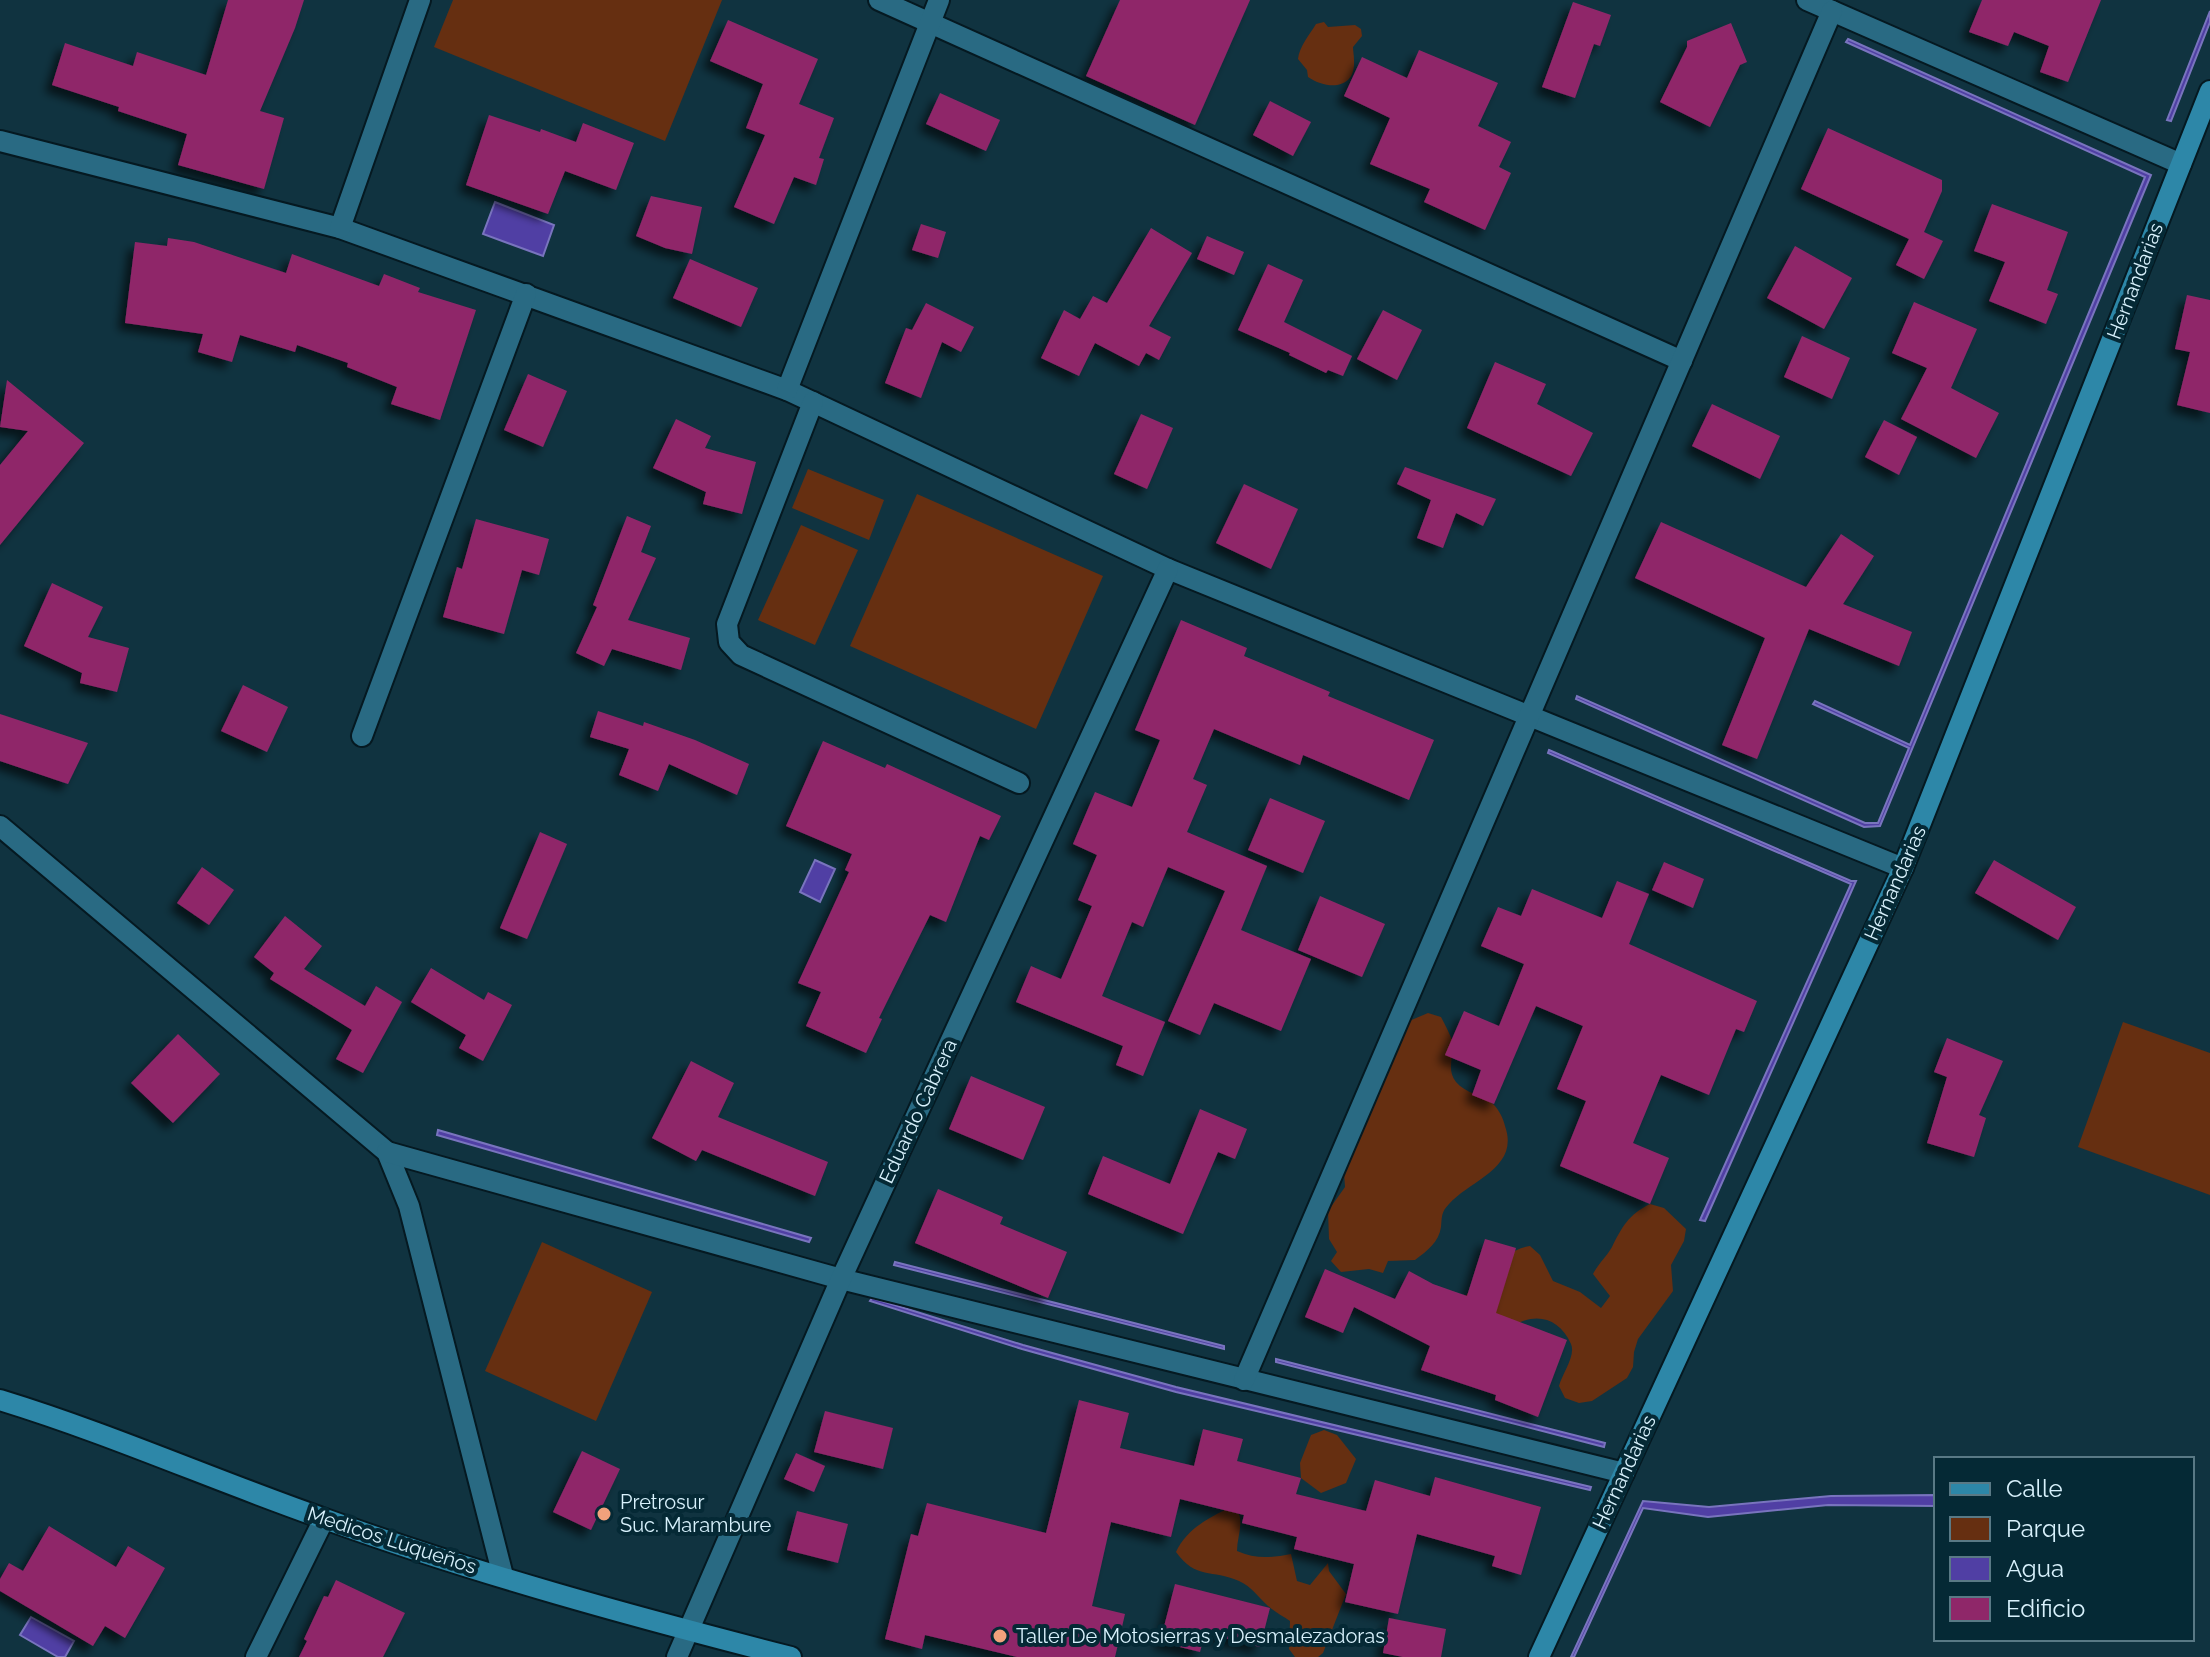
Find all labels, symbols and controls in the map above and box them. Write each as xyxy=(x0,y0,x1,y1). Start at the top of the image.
street label: Hernandarias xyxy=(2102,219,2168,343)
street label: Hernandarias xyxy=(1859,822,1931,944)
street label: Eduardo Cabrera xyxy=(874,1035,962,1187)
street label: Hernandarias xyxy=(1587,1411,1661,1533)
legend xyxy=(1934,1457,2194,1641)
text: Calle xyxy=(2006,1474,2063,1503)
place label: Pretrosur Suc. Marambure xyxy=(620,1490,771,1537)
street label: Medicos Luqueños xyxy=(305,1501,479,1579)
marker: Pretrosur Suc. Marambure xyxy=(595,1505,613,1523)
text: Parque xyxy=(2006,1514,2085,1543)
text: Agua xyxy=(2006,1554,2064,1583)
text: Edificio xyxy=(2006,1594,2085,1623)
place label: Taller De Motosierras y Desmalezadoras xyxy=(1016,1624,1385,1648)
marker: Taller De Motosierras y Desmalezadoras xyxy=(991,1627,1009,1645)

